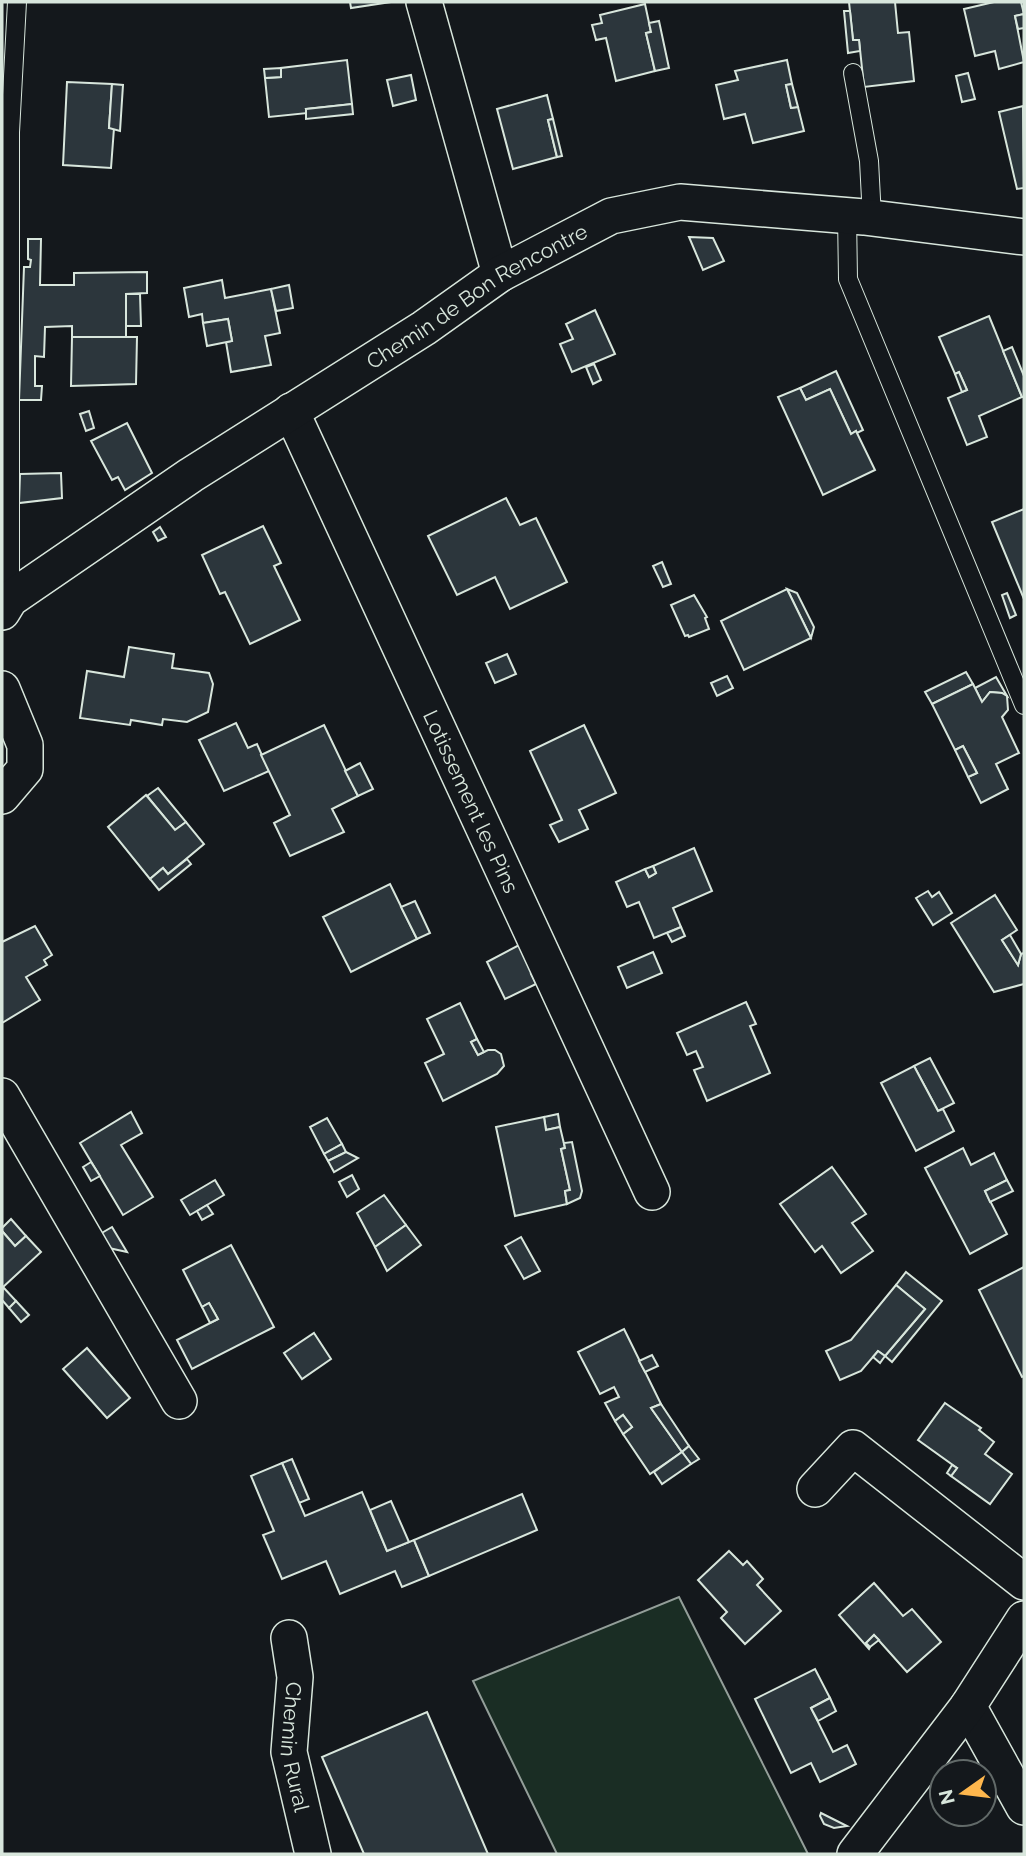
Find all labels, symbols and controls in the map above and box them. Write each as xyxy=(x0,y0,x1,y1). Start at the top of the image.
street label: Chemin de Bon Rencontre xyxy=(361,218,591,374)
street label: Lotissement les Pins xyxy=(418,706,524,897)
street label: Chemin Rural xyxy=(276,1681,315,1814)
north arrow xyxy=(928,1758,998,1828)
text: N xyxy=(934,1787,959,1807)

